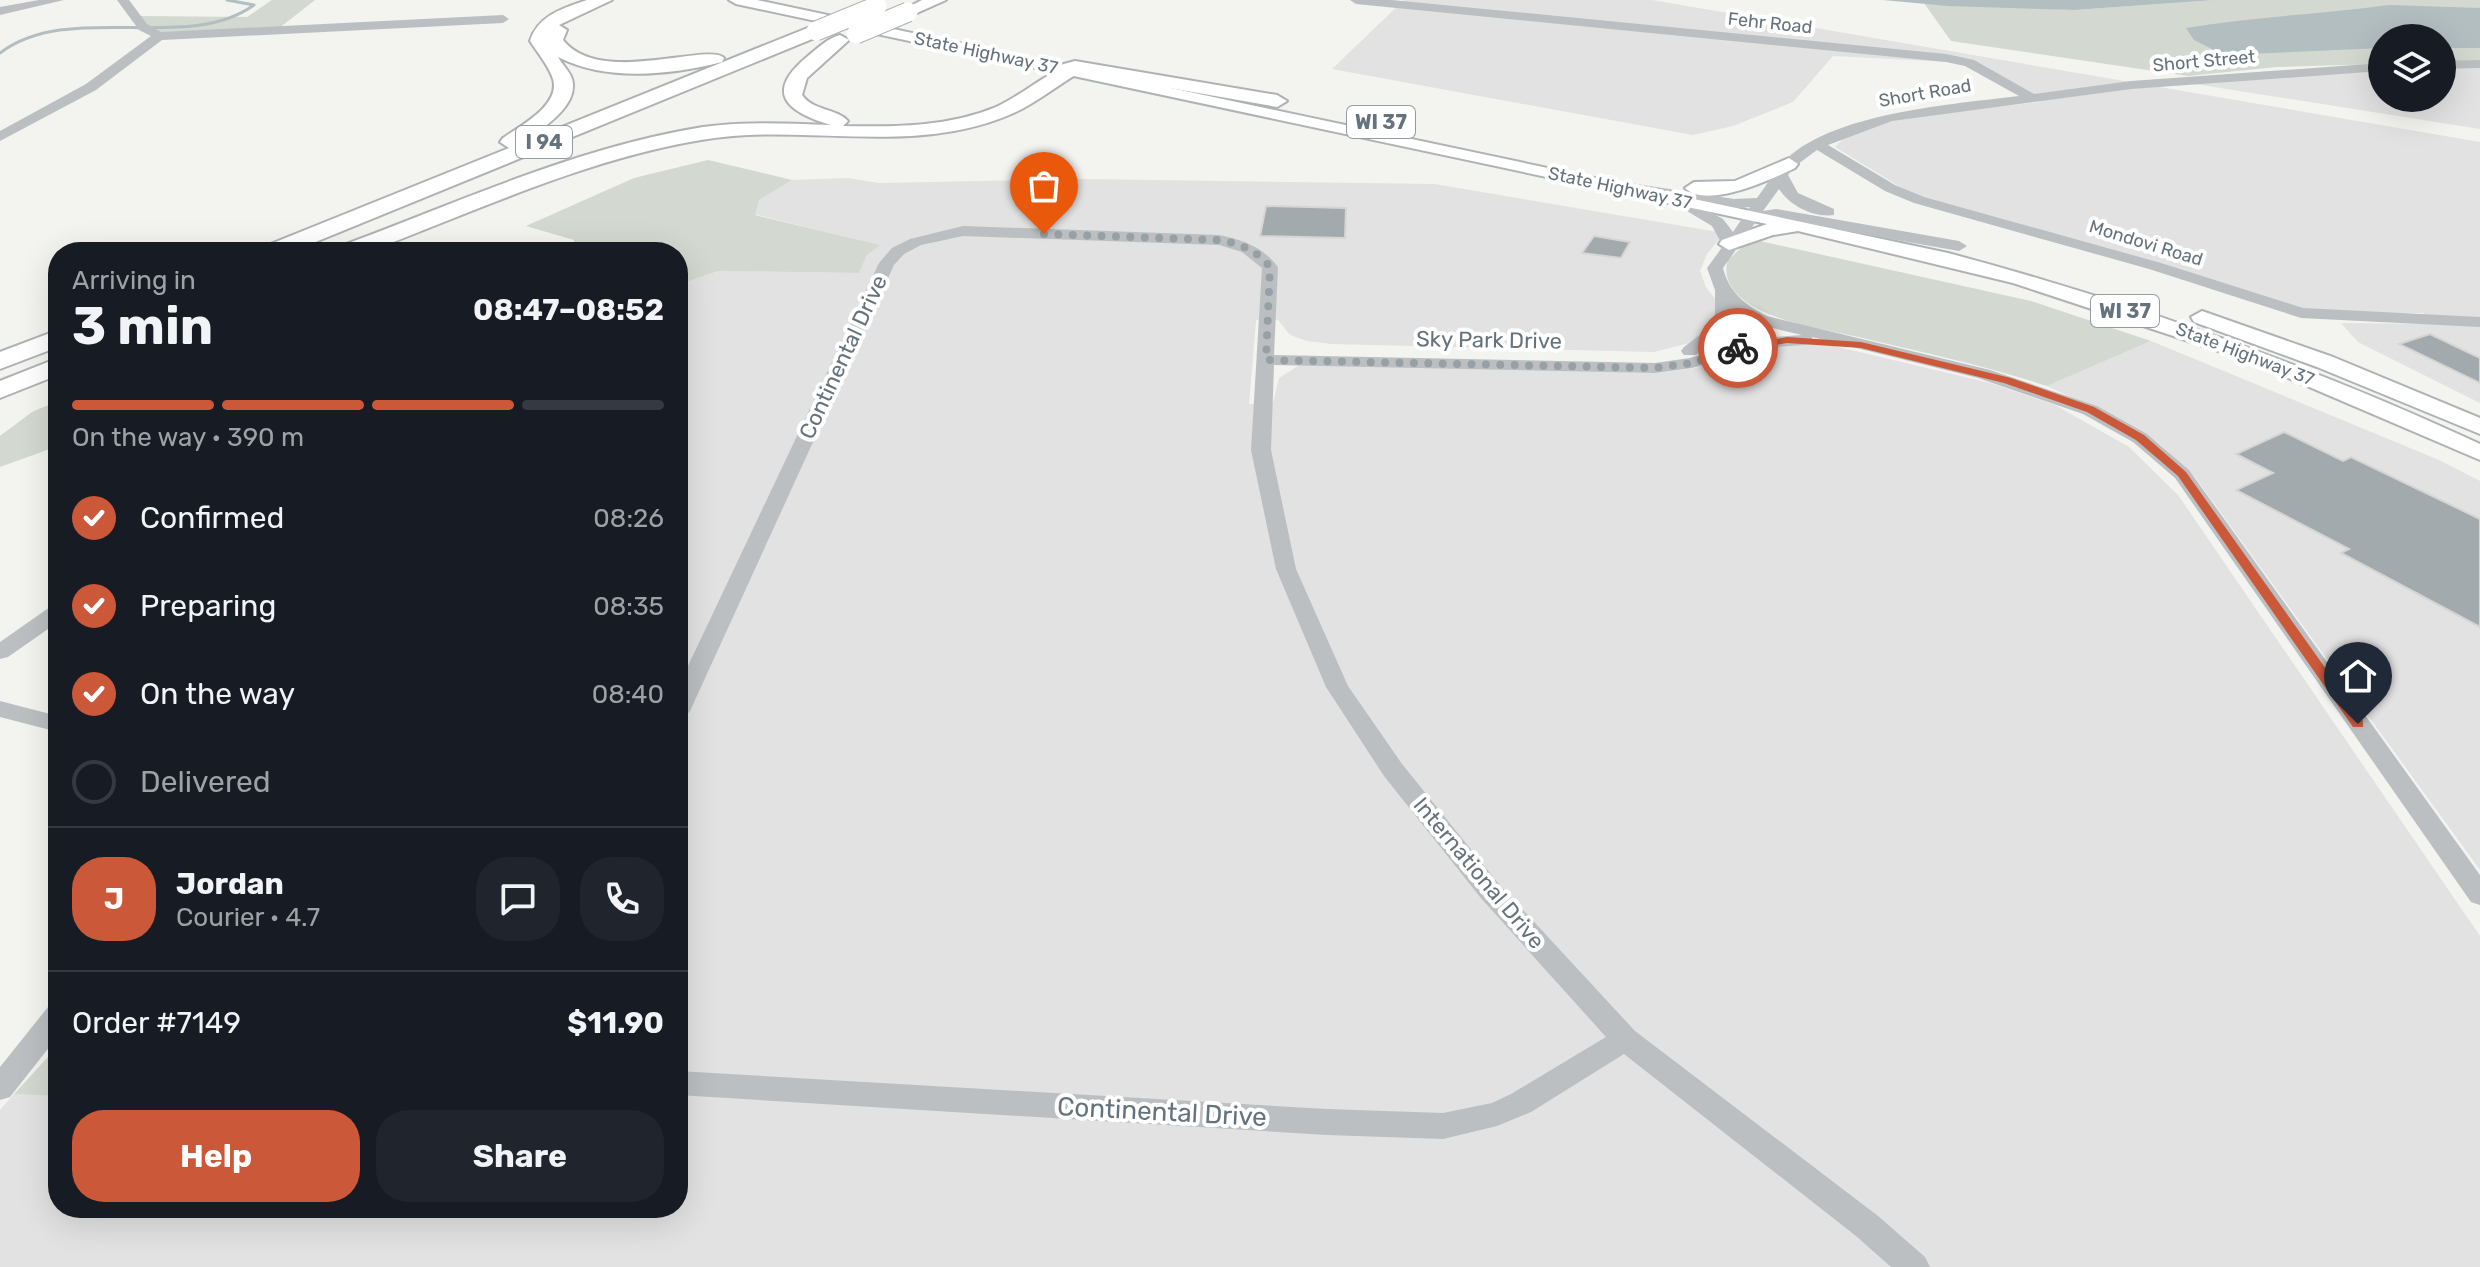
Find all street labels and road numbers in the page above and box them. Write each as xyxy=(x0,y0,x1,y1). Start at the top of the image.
street label: Fehr Road xyxy=(1727,8,1813,38)
street label: State Highway 37 xyxy=(912,27,1060,79)
street label: Short Street xyxy=(2152,46,2256,76)
street label: Short Road xyxy=(1877,74,1973,112)
road number: WI 37 xyxy=(1347,106,1415,138)
road number: I 94 xyxy=(516,126,572,158)
street label: State Highway 37 xyxy=(1546,162,1694,214)
street label: Mondovi Road xyxy=(2087,215,2205,271)
street label: Continental Drive xyxy=(793,271,893,443)
road number: WI 37 xyxy=(2091,295,2159,327)
street label: State Highway 37 xyxy=(2173,318,2317,390)
street label: Sky Park Drive xyxy=(1416,325,1562,355)
street label: International Drive xyxy=(1408,792,1550,954)
street label: Continental Drive xyxy=(1056,1091,1268,1133)

